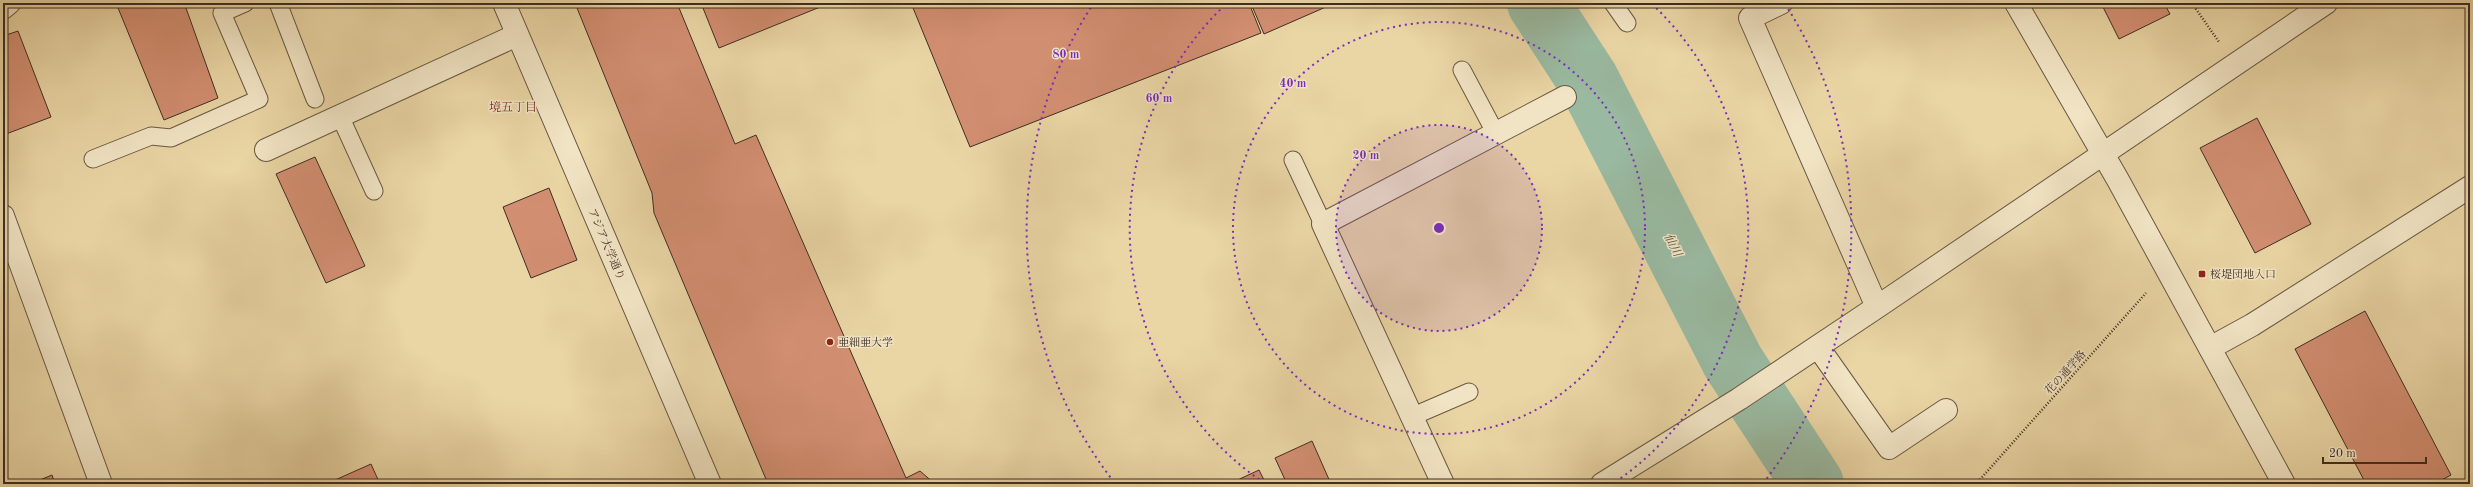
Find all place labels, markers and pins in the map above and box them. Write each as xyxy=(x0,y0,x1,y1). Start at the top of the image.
centre of rings xyxy=(1432,221,1446,235)
place label: 桜堤団地入口 xyxy=(2210,268,2276,281)
marker: 桜堤団地入口 xyxy=(2197,269,2207,279)
place label: 亜細亜大学 xyxy=(838,336,893,349)
marker: 亜細亜大学 xyxy=(825,337,835,347)

